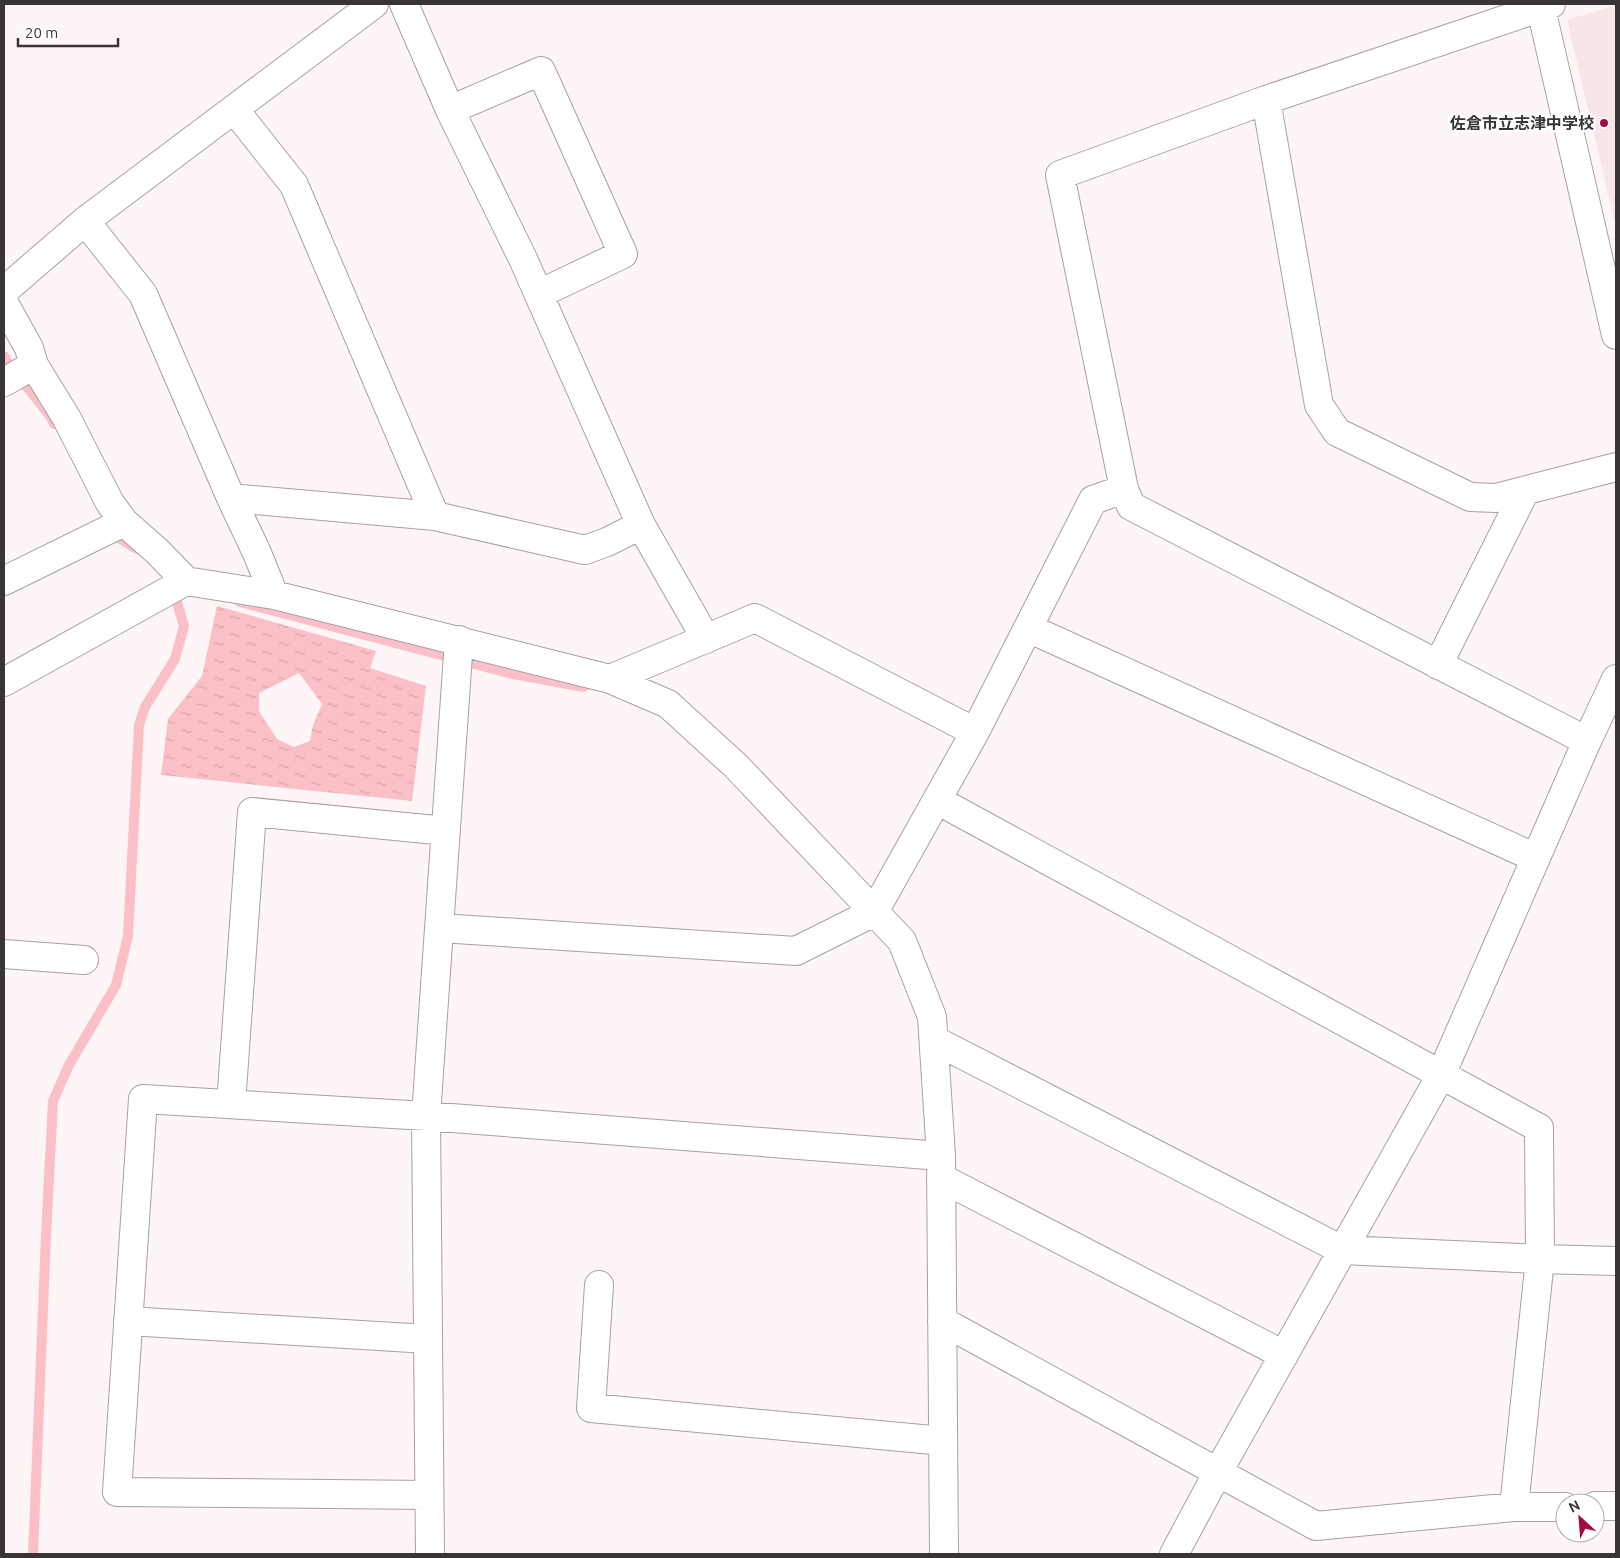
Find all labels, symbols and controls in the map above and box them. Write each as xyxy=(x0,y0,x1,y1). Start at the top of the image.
scale bar xyxy=(18,15,118,47)
text: 20 m xyxy=(25,24,58,41)
place label: 佐倉市立志津中学校 xyxy=(1449,114,1594,132)
marker: 佐倉市立志津中学校 xyxy=(1598,117,1610,129)
north arrow xyxy=(1555,1493,1605,1543)
text: N xyxy=(1566,1497,1583,1516)

